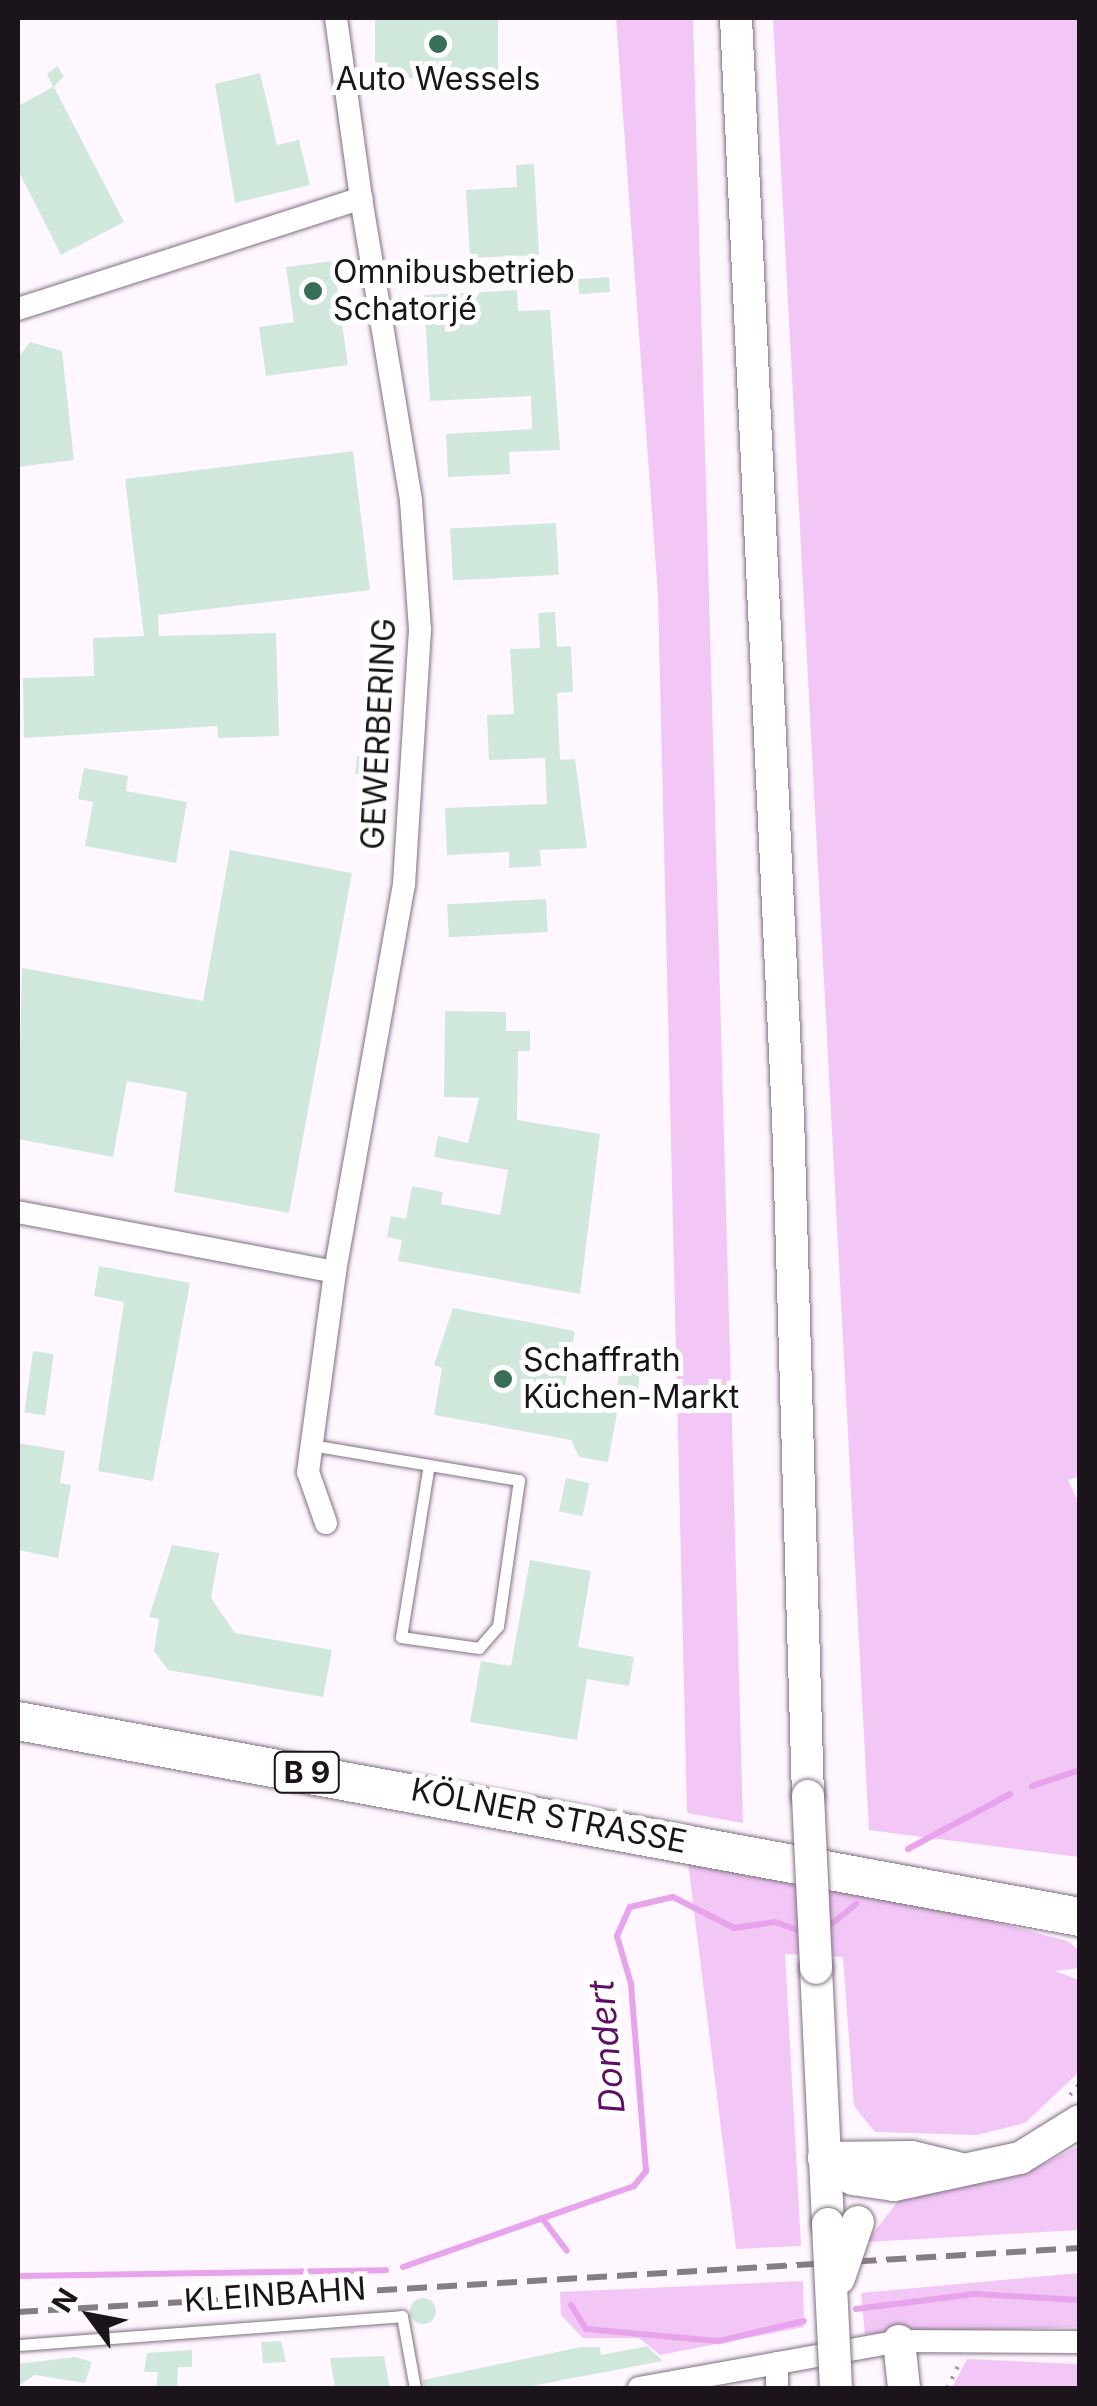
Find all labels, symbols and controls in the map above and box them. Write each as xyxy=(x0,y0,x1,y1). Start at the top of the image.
marker: Auto Wessels xyxy=(427,33,449,55)
place label: Auto Wessels xyxy=(336,60,540,98)
place label: Omnibusbetrieb Schatorjé xyxy=(333,254,575,329)
marker: Omnibusbetrieb Schatorjé xyxy=(302,280,324,302)
street label: GEWERBERING xyxy=(354,617,404,851)
place label: Schaffrath Küchen-Markt xyxy=(523,1342,739,1417)
marker: Schaffrath Küchen-Markt xyxy=(492,1368,514,1390)
road number: B 9 xyxy=(272,1747,342,1797)
street label: KÖLNER STRASSE xyxy=(408,1770,690,1862)
water label: Dondert xyxy=(579,1979,633,2115)
north arrow xyxy=(40,2266,140,2366)
street label: KLEINBAHN xyxy=(183,2269,367,2321)
text: N xyxy=(44,2282,85,2318)

